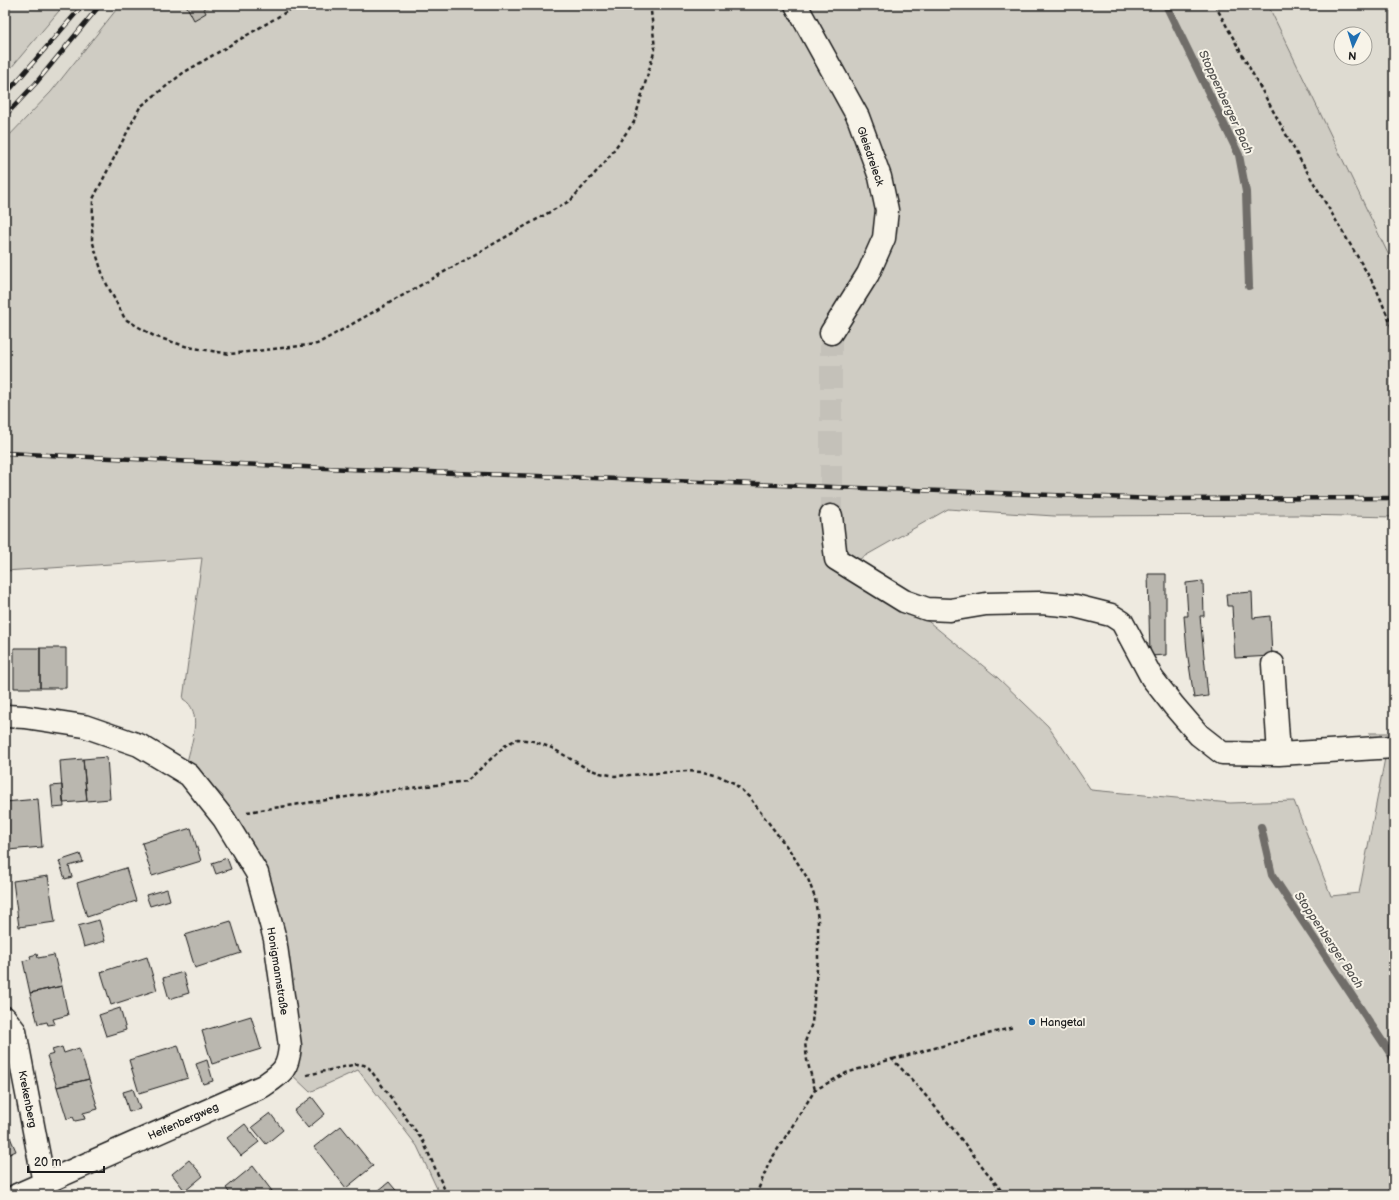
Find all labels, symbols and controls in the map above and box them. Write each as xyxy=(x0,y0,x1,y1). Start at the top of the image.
north arrow xyxy=(1333,26,1373,66)
water label: Stoppenberger Bach xyxy=(1195,48,1256,157)
text: N xyxy=(1348,49,1357,62)
street label: Gleisdreieck xyxy=(854,125,887,188)
water label: Stoppenberger Bach xyxy=(1291,889,1367,992)
street label: Honigmannstraße xyxy=(264,926,291,1016)
place label: Hangetal xyxy=(1040,1016,1085,1029)
marker: Hangetal xyxy=(1027,1017,1037,1027)
street label: Krekenberg xyxy=(16,1069,39,1129)
street label: Helfenbergweg xyxy=(146,1100,220,1143)
scale bar xyxy=(28,1148,104,1174)
text: 20 m xyxy=(34,1155,61,1170)

